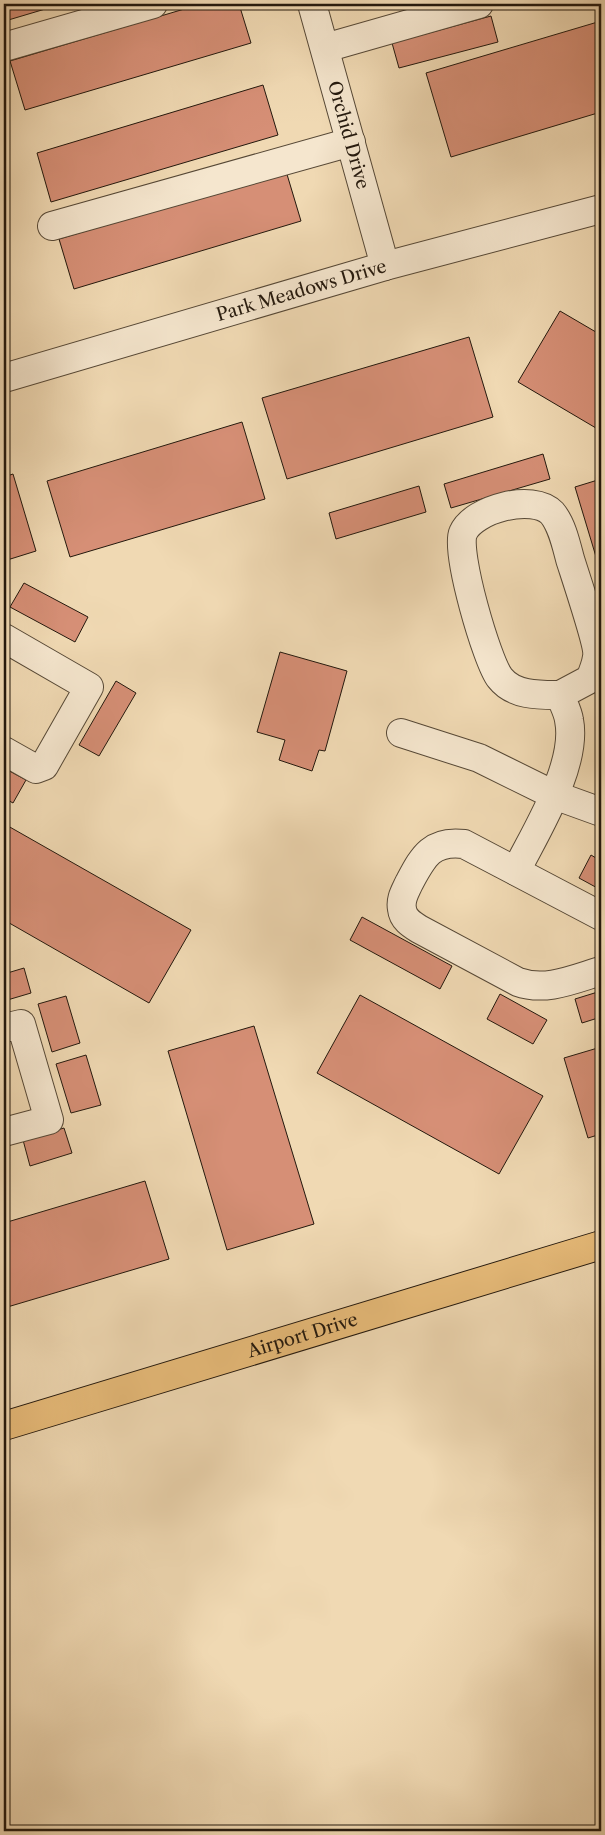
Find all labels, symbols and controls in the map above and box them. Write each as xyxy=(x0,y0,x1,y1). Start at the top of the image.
street label: Orchid Drive xyxy=(323,79,374,191)
street label: Park Meadows Drive xyxy=(214,255,389,326)
street label: Airport Drive xyxy=(244,1308,360,1363)

